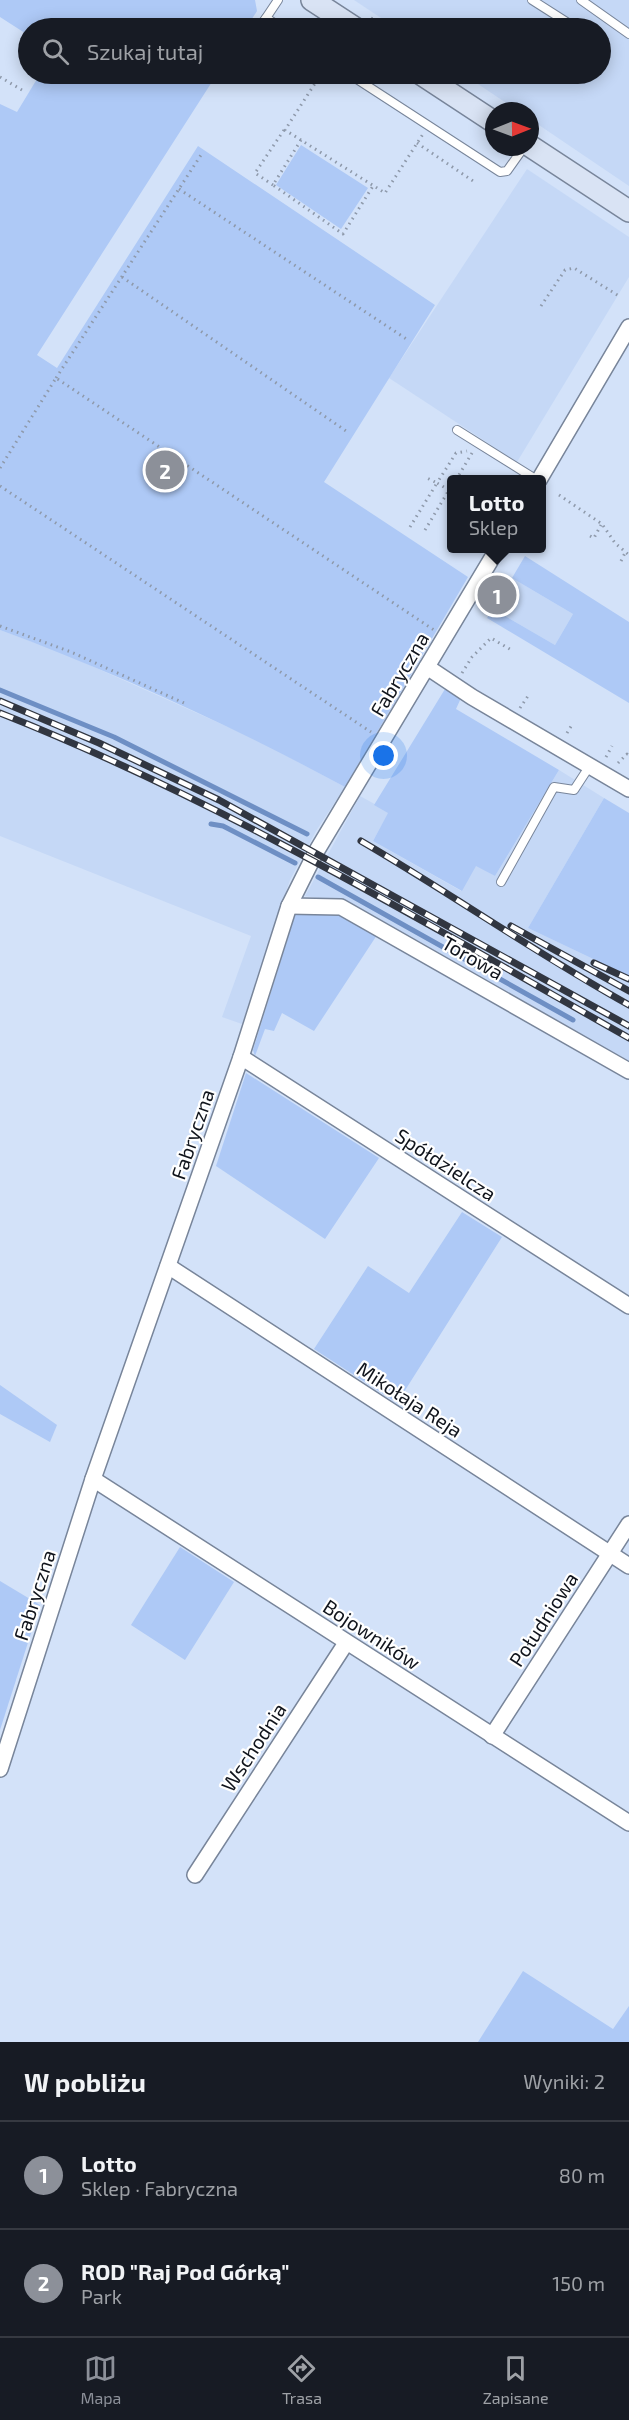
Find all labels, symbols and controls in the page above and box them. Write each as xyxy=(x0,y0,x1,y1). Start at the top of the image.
search box xyxy=(18,18,611,84)
icon: search xyxy=(39,35,72,68)
text: Szukaj tutaj xyxy=(87,38,203,64)
north arrow xyxy=(485,102,539,156)
pin: 2 xyxy=(146,448,184,492)
popup xyxy=(447,475,546,553)
text: Lotto xyxy=(469,489,524,515)
text: Sklep xyxy=(469,515,518,539)
pin: 1 xyxy=(478,572,516,618)
street label: Fabryczna xyxy=(365,628,433,720)
your location xyxy=(369,741,398,770)
street label: Torowa xyxy=(438,930,508,984)
street label: Fabryczna xyxy=(165,1086,219,1182)
street label: Spółdzielcza xyxy=(391,1123,501,1205)
street label: Mikołaja Reja xyxy=(353,1356,467,1442)
street label: Fabryczna xyxy=(8,1547,60,1643)
street label: Południowa xyxy=(504,1567,582,1671)
street label: Bojowników xyxy=(319,1594,425,1674)
street label: Wschodnia xyxy=(215,1698,291,1796)
text: W pobliżu xyxy=(24,2066,146,2097)
text: Wyniki: 2 xyxy=(523,2069,605,2093)
text: Lotto xyxy=(81,2150,137,2176)
text: 1 xyxy=(39,2163,48,2187)
text: 80 m xyxy=(559,2163,605,2187)
text: Sklep · Fabryczna xyxy=(81,2176,238,2200)
text: ROD "Raj Pod Górką" xyxy=(81,2258,289,2284)
text: 2 xyxy=(38,2271,49,2295)
text: 150 m xyxy=(552,2271,605,2295)
text: Park xyxy=(81,2284,122,2308)
tab: Mapa xyxy=(80,2352,121,2407)
tab: Trasa xyxy=(282,2352,322,2407)
tab: Zapisane xyxy=(483,2352,549,2407)

